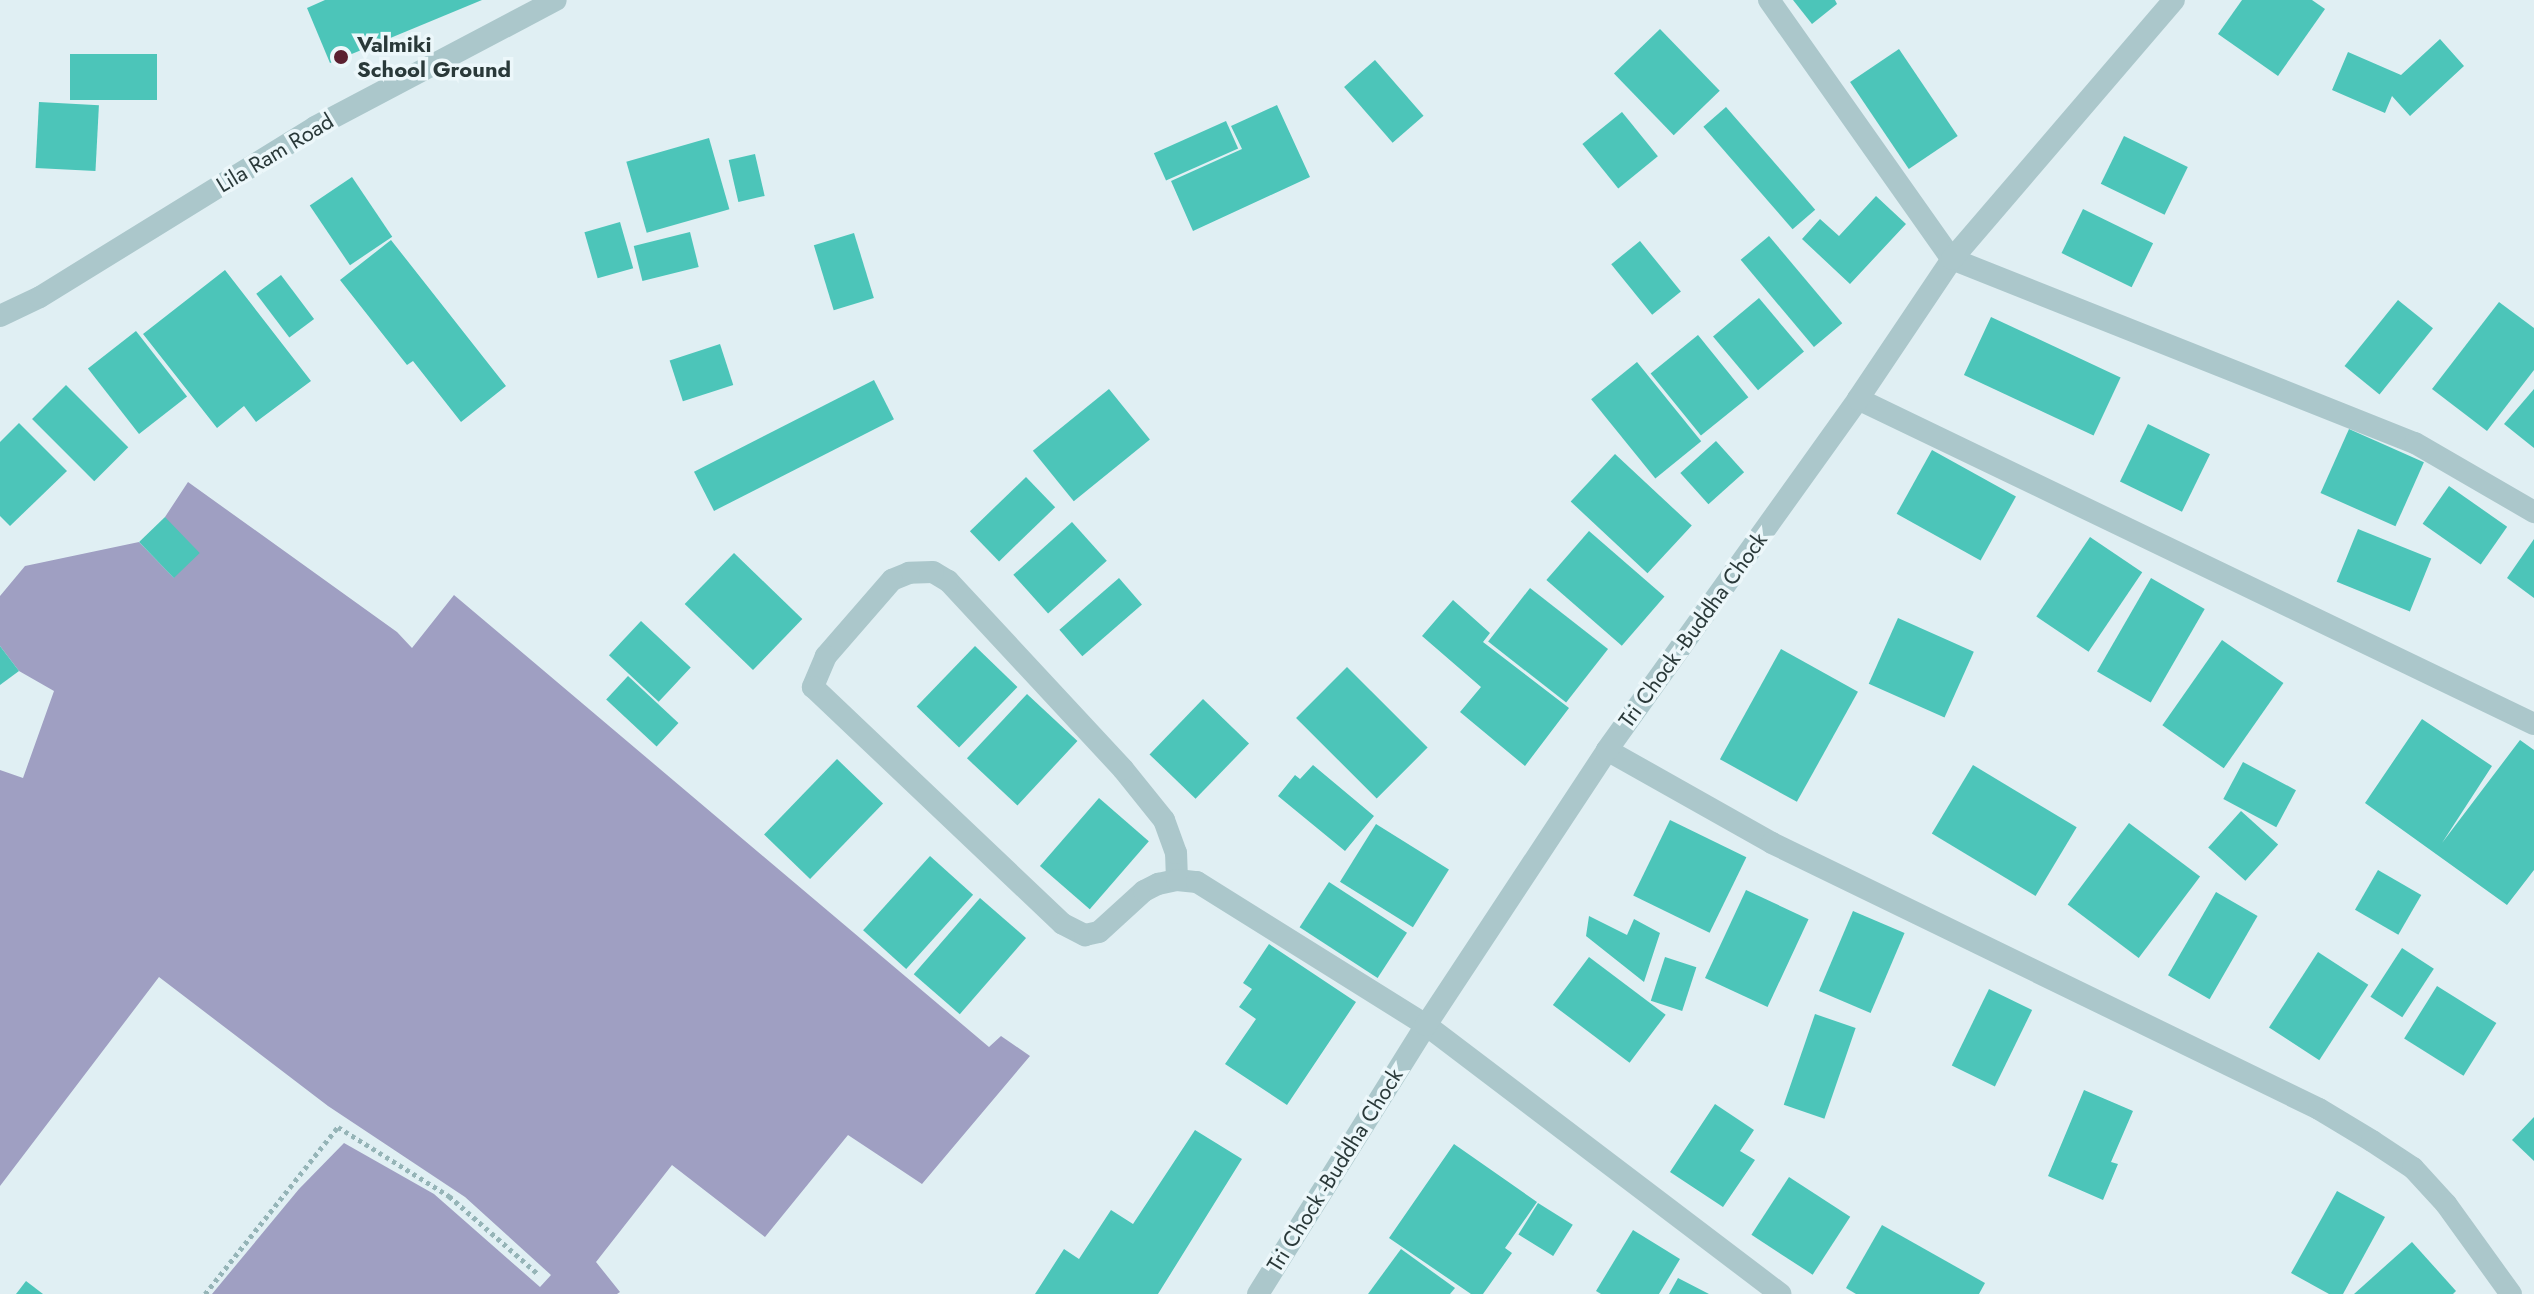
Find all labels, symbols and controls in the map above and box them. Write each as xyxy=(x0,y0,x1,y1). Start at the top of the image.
place label: Valmiki School Ground xyxy=(357,31,511,82)
marker: Valmiki School Ground xyxy=(332,48,350,66)
street label: Lila Ram Road xyxy=(212,108,338,198)
street label: Tri Chock -Buddha Chock xyxy=(1613,527,1773,733)
street label: Tri Chock -Buddha Chock xyxy=(1262,1063,1408,1277)

